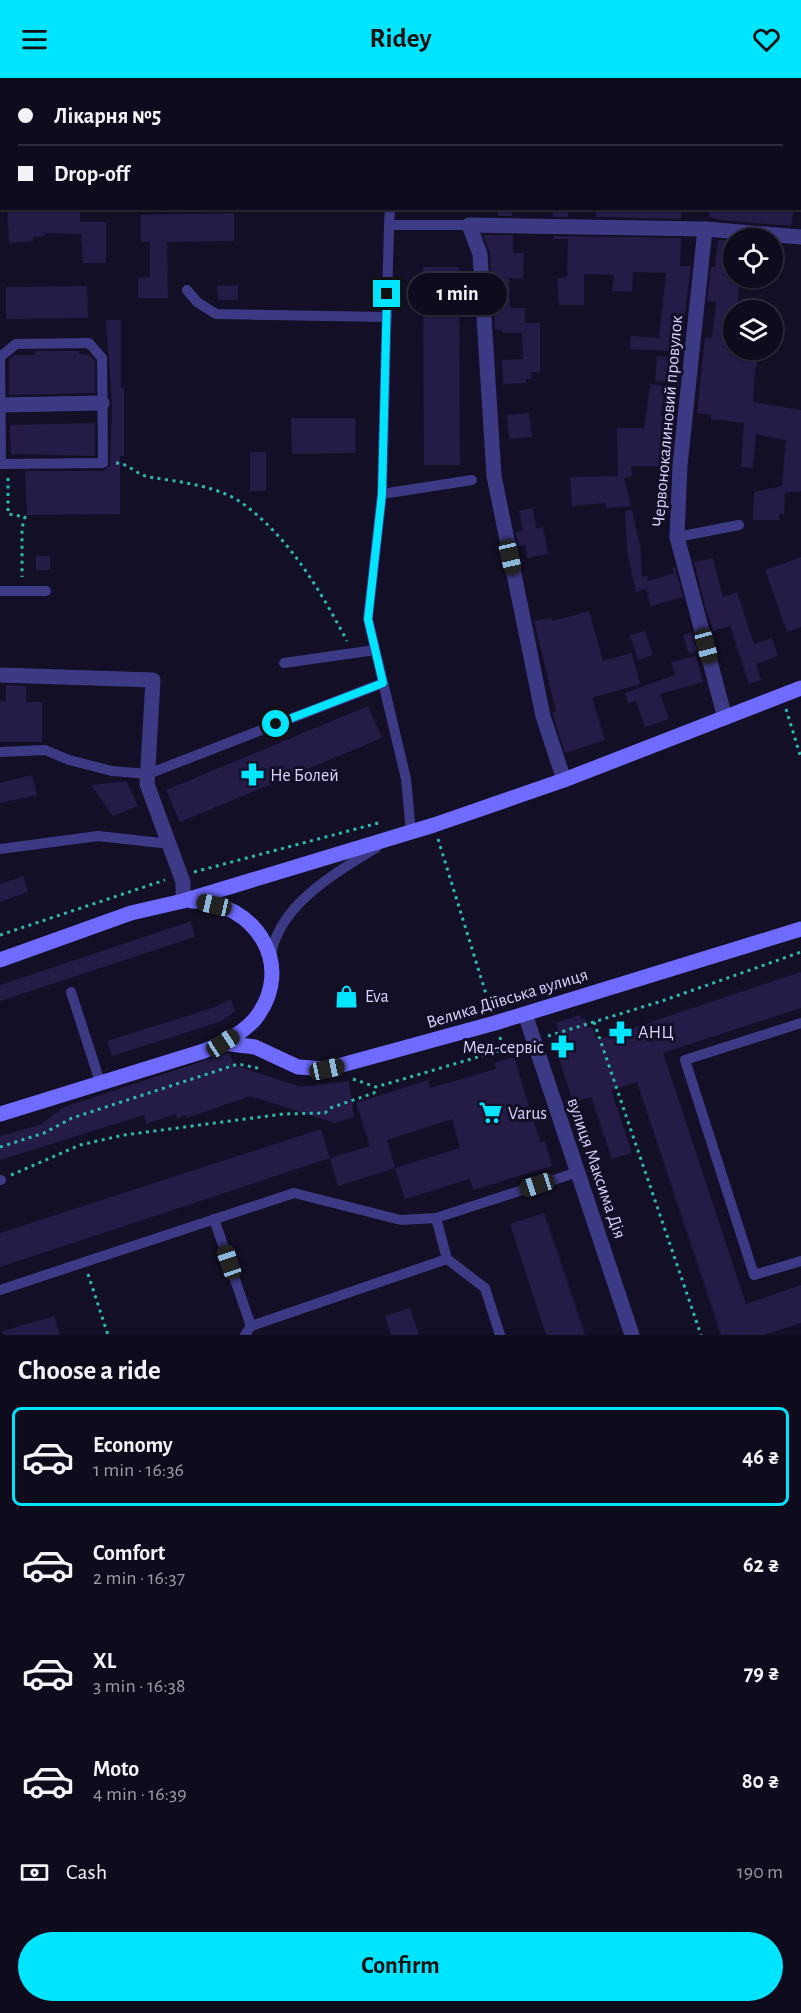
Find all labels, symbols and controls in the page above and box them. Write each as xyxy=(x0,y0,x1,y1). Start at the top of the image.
icon: menu xyxy=(18,23,51,56)
icon: heart xyxy=(750,23,783,56)
text: Ridey xyxy=(370,25,432,52)
text: Лікарня №5 xyxy=(54,105,161,127)
text: Drop-off xyxy=(54,163,130,185)
map controls xyxy=(723,228,783,360)
button: locate xyxy=(723,228,783,288)
callout: 1 min xyxy=(408,273,507,315)
route end xyxy=(373,280,400,307)
text: 1 min xyxy=(436,284,479,304)
button: layers xyxy=(723,300,783,360)
street label: Червонокалиновий провулок xyxy=(650,314,686,528)
car xyxy=(497,537,523,577)
car xyxy=(693,626,719,666)
route start xyxy=(262,710,289,737)
pharmacy icon: Не Болей xyxy=(239,762,265,788)
place label: Не Болей xyxy=(270,767,339,785)
car xyxy=(194,892,234,918)
street label: Велика Діївська вулиця xyxy=(424,966,590,1032)
shop icon: Eva xyxy=(334,983,360,1009)
place label: Eva xyxy=(365,988,389,1006)
pharmacy icon: АНЦ xyxy=(607,1019,633,1045)
place label: АНЦ xyxy=(638,1024,674,1042)
car xyxy=(203,1026,243,1060)
pharmacy icon: Мед-сервіс xyxy=(549,1034,575,1060)
place label: Мед-сервіс xyxy=(462,1039,544,1057)
car xyxy=(308,1056,346,1082)
street label: вулиця Максима Дія xyxy=(564,1096,629,1241)
supermarket icon: Varus xyxy=(477,1100,503,1126)
place label: Varus xyxy=(508,1105,547,1123)
car xyxy=(517,1171,557,1199)
car xyxy=(215,1242,243,1282)
text: Choose a ride xyxy=(18,1357,161,1384)
icon: car xyxy=(21,1430,75,1484)
text: Economy xyxy=(93,1434,173,1456)
text: 46 ₴ xyxy=(742,1446,780,1468)
text: 1 min · 16:36 xyxy=(93,1460,184,1480)
icon: car xyxy=(21,1538,75,1592)
text: Comfort xyxy=(93,1542,165,1564)
text: 62 ₴ xyxy=(743,1554,780,1576)
text: 2 min · 16:37 xyxy=(93,1568,185,1588)
icon: car xyxy=(21,1646,75,1700)
text: XL xyxy=(93,1650,116,1672)
text: 79 ₴ xyxy=(744,1662,780,1684)
text: 3 min · 16:38 xyxy=(93,1676,185,1696)
icon: car xyxy=(21,1754,75,1808)
text: Moto xyxy=(93,1758,139,1780)
text: 80 ₴ xyxy=(742,1770,780,1792)
text: 4 min · 16:39 xyxy=(93,1784,187,1804)
icon: cash xyxy=(18,1856,51,1889)
text: Cash xyxy=(66,1861,107,1883)
text: 190 m xyxy=(737,1862,783,1882)
button: Confirm xyxy=(18,1932,783,2001)

